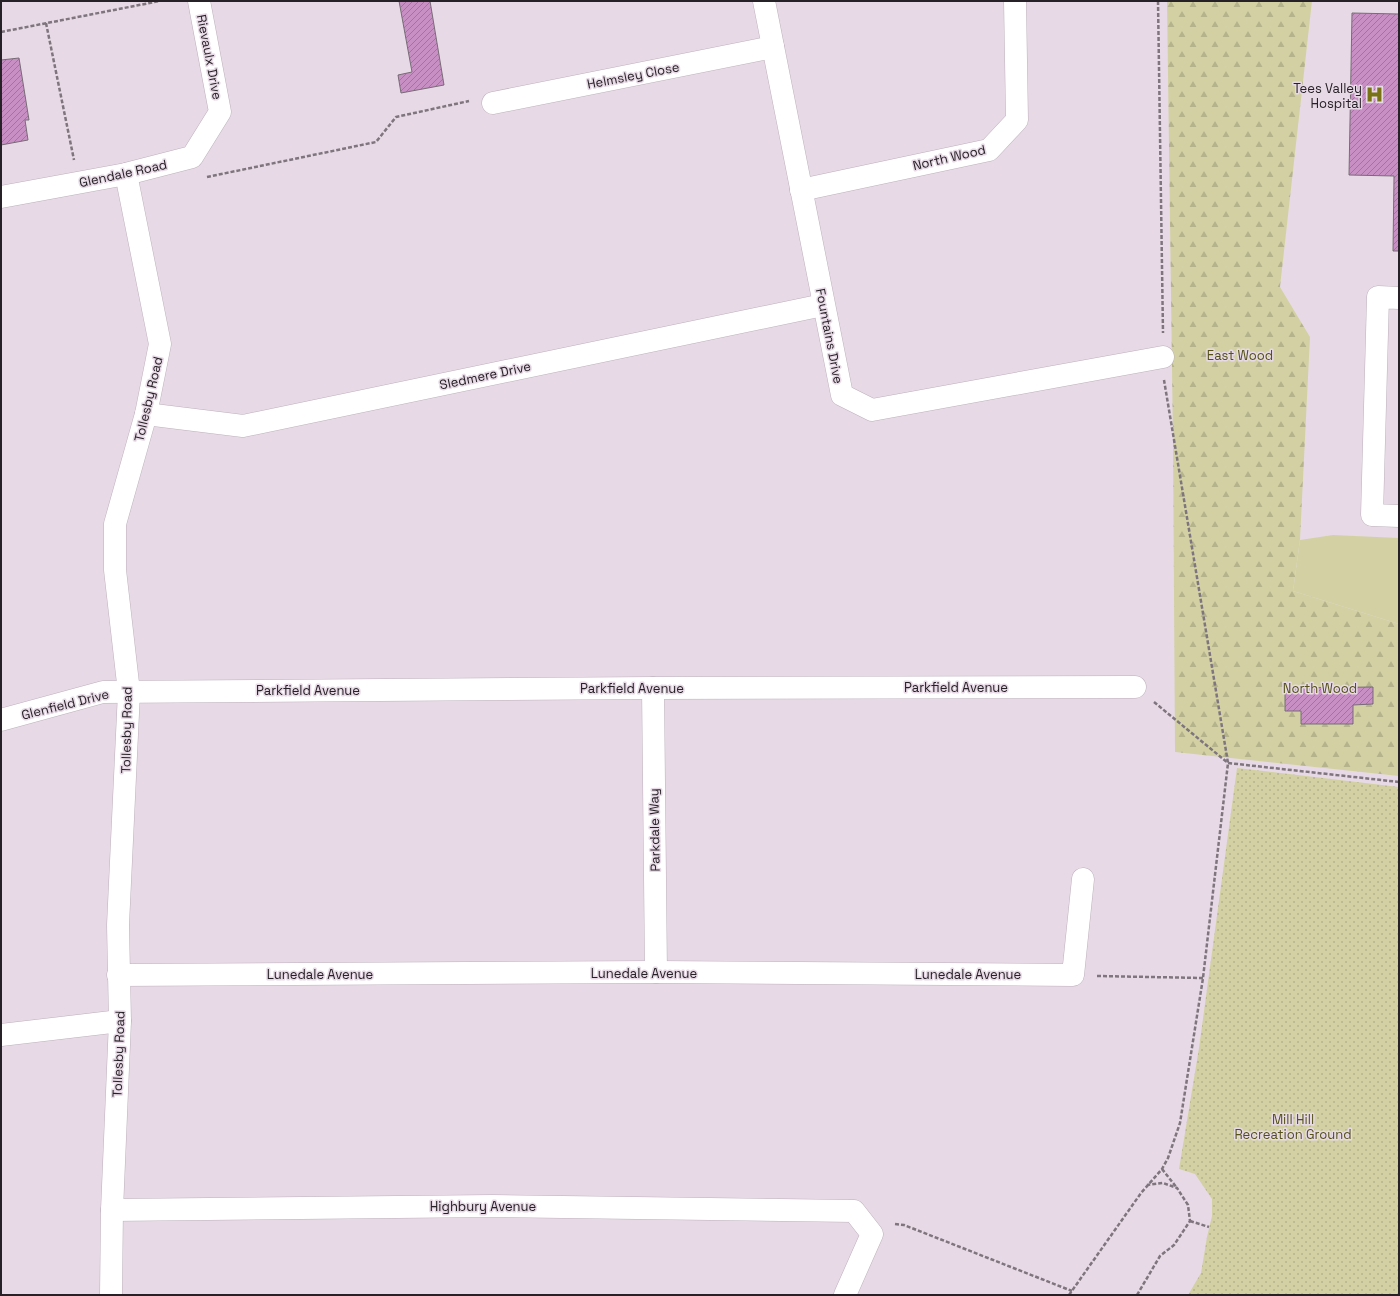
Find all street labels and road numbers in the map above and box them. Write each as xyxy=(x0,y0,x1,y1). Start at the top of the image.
street label: Rievaulx Drive xyxy=(193,13,226,101)
street label: Helmsley Close xyxy=(585,58,681,93)
street label: North Wood xyxy=(911,141,987,174)
street label: Glendale Road xyxy=(78,156,169,191)
street label: Fountains Drive xyxy=(812,287,847,385)
street label: Tollesby Road xyxy=(130,355,167,443)
street label: Sledmere Drive xyxy=(438,358,532,393)
street label: Parkfield Avenue xyxy=(904,679,1008,696)
street label: Parkfield Avenue xyxy=(580,680,684,697)
street label: Parkfield Avenue xyxy=(256,682,360,699)
street label: Glenfield Drive xyxy=(20,685,111,724)
street label: Tollesby Road xyxy=(117,686,136,774)
street label: Parkdale Way xyxy=(645,788,664,872)
street label: Lunedale Avenue xyxy=(591,965,697,982)
street label: Lunedale Avenue xyxy=(267,966,373,983)
street label: Lunedale Avenue xyxy=(915,966,1021,983)
street label: Tollesby Road xyxy=(108,1010,129,1098)
street label: Highbury Avenue xyxy=(430,1198,536,1215)

